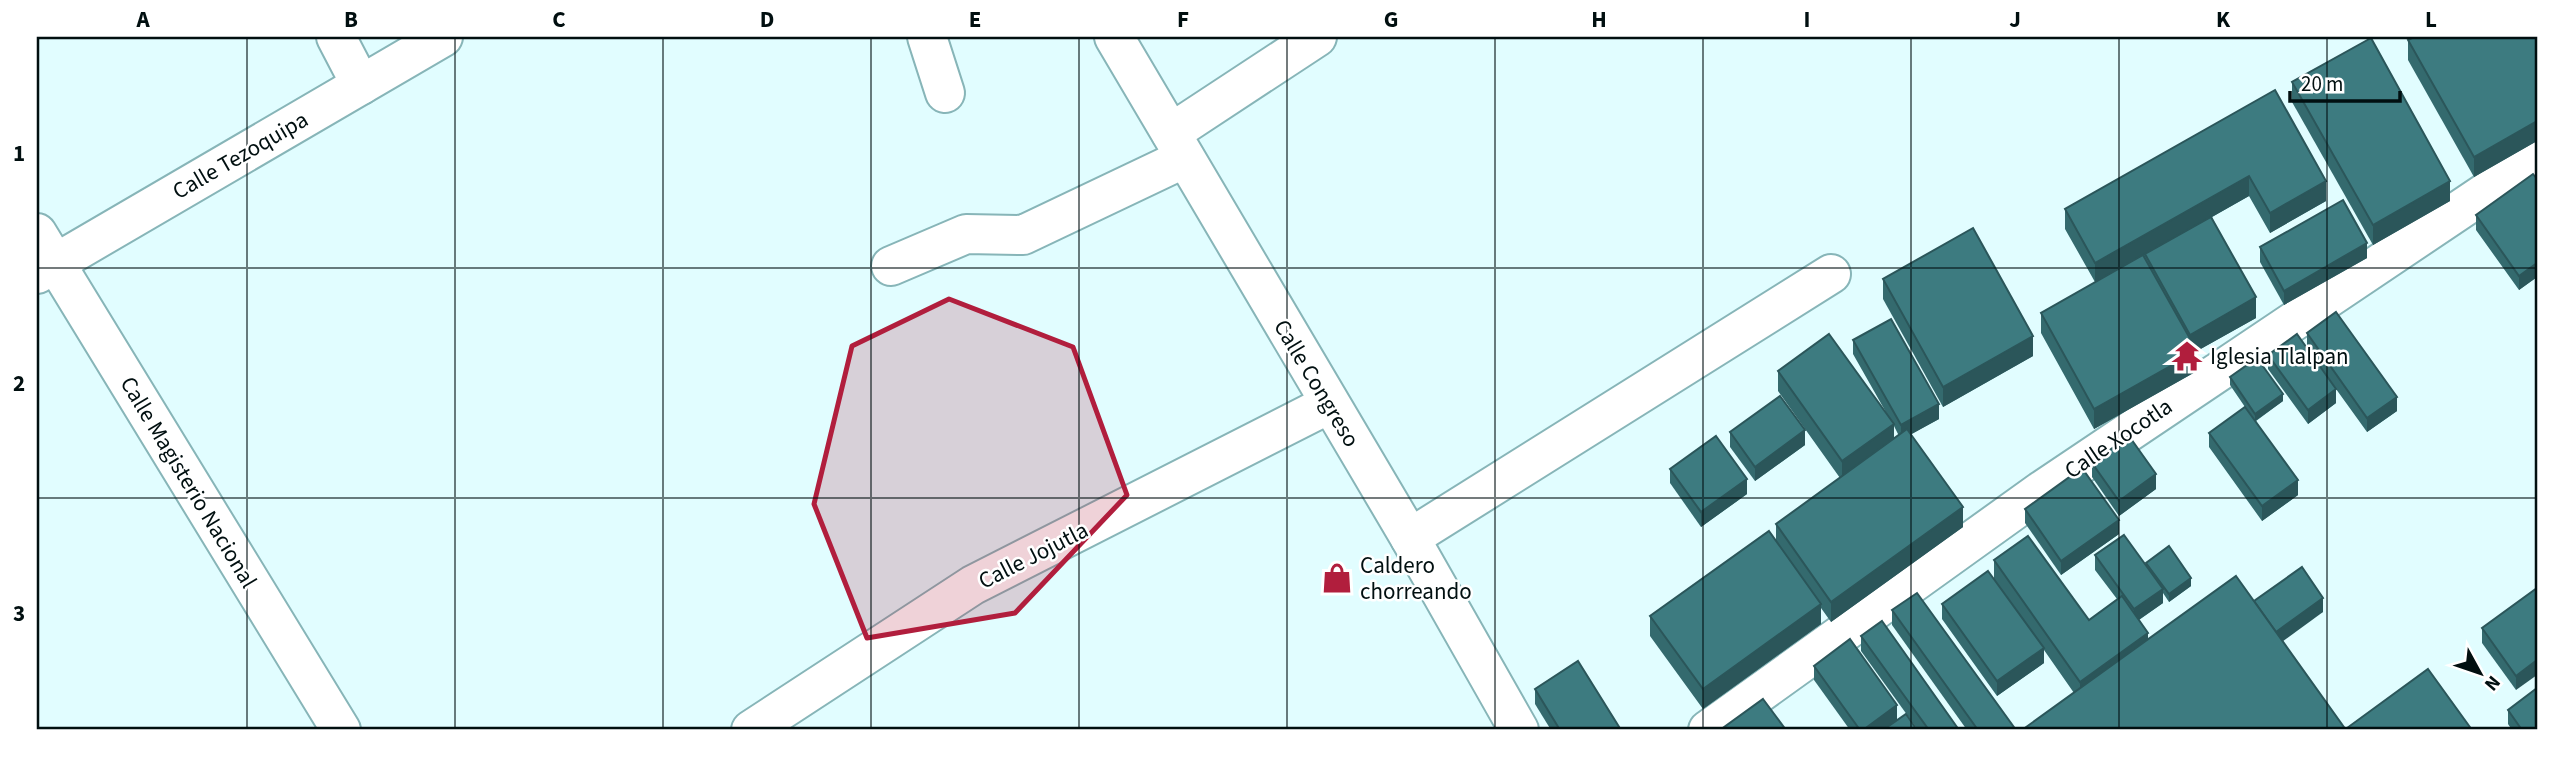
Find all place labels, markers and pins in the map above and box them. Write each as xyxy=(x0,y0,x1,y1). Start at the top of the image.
temple icon: Iglesia Tlalpan xyxy=(2170,339,2204,373)
place label: Iglesia Tlalpan xyxy=(2210,340,2349,373)
place label: Caldero chorreando xyxy=(1360,549,1472,608)
shop icon: Caldero chorreando xyxy=(1320,561,1354,595)

